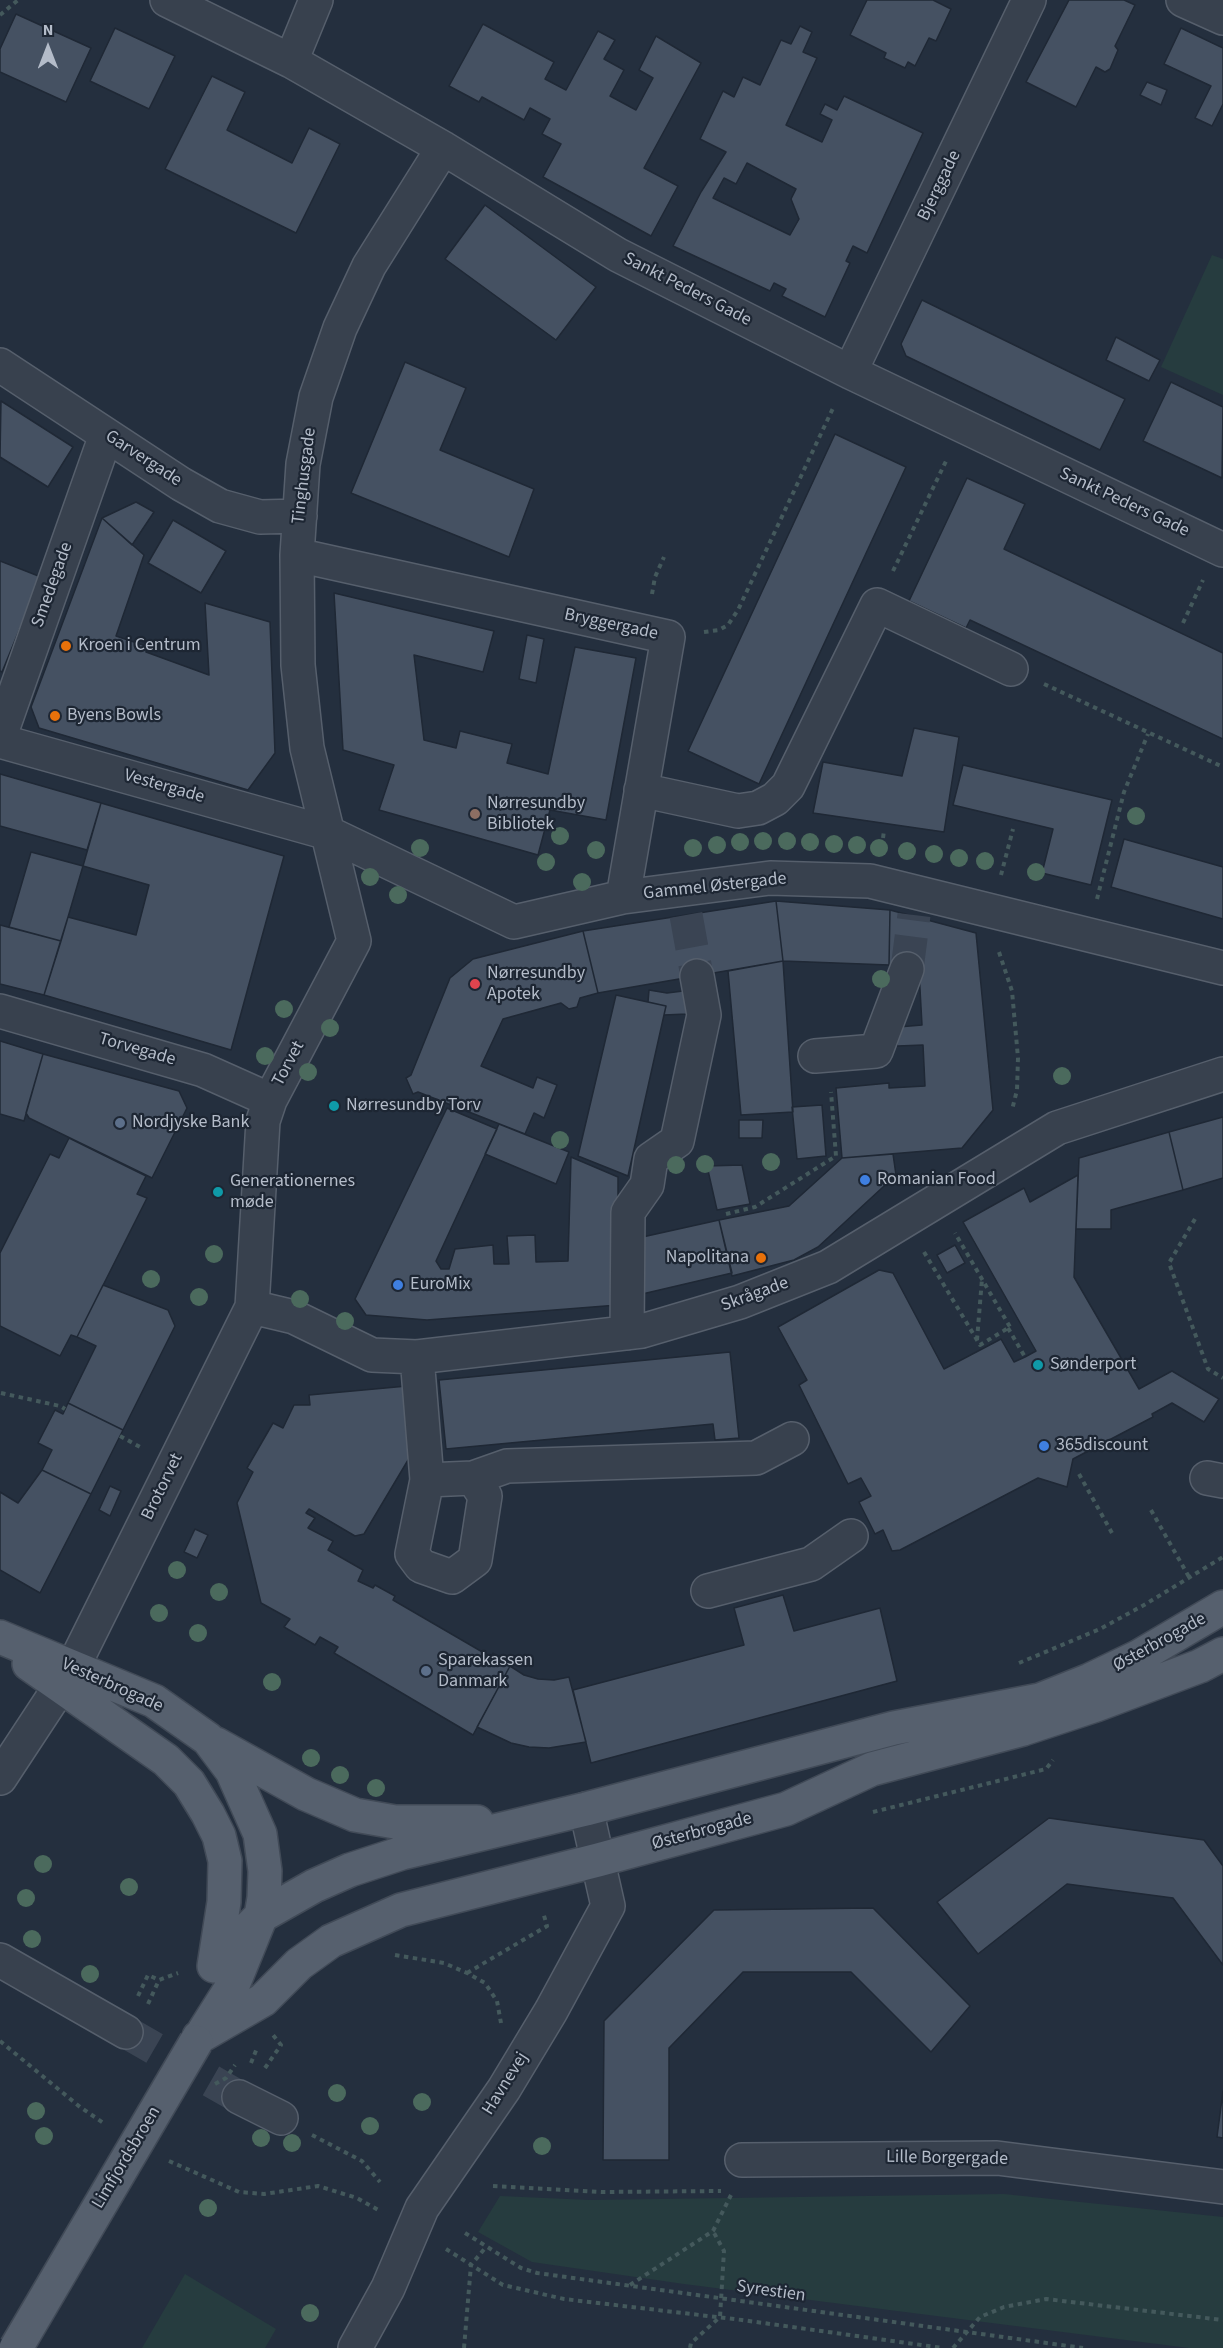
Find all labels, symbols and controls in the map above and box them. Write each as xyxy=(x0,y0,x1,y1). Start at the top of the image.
north arrow xyxy=(18,18,78,78)
text: N xyxy=(43,19,53,41)
street label: Bjerggade xyxy=(914,147,966,225)
street label: Sankt Peders Gade xyxy=(619,248,755,332)
street label: Garvergade xyxy=(101,426,185,492)
street label: Tinghusgade xyxy=(288,427,322,525)
street label: Sankt Peders Gade xyxy=(1056,463,1192,543)
street label: Smedegade xyxy=(28,540,78,630)
street label: Bryggergade xyxy=(562,605,660,645)
place label: Kroen i Centrum xyxy=(78,635,201,657)
marker: Kroen i Centrum xyxy=(59,639,73,653)
place label: Byens Bowls xyxy=(67,705,161,727)
marker: Byens Bowls xyxy=(48,709,62,723)
street label: Vestergade xyxy=(121,765,207,809)
place label: Nørresundby Bibliotek xyxy=(487,793,585,836)
marker: Nørresundby Bibliotek xyxy=(468,807,482,821)
street label: Gammel Østergade xyxy=(642,869,788,905)
place label: Nørresundby Apotek xyxy=(487,963,585,1006)
marker: Nørresundby Apotek xyxy=(468,977,482,991)
street label: Torvegade xyxy=(96,1029,178,1071)
street label: Torvet xyxy=(268,1038,310,1090)
place label: Nørresundby Torv xyxy=(346,1095,481,1117)
marker: Nørresundby Torv xyxy=(327,1099,341,1113)
place label: Nordjyske Bank xyxy=(132,1112,249,1134)
marker: Nordjyske Bank xyxy=(113,1116,127,1130)
place label: Romanian Food xyxy=(877,1169,996,1191)
place label: Generationernes møde xyxy=(230,1171,355,1214)
marker: Romanian Food xyxy=(858,1173,872,1187)
marker: Generationernes møde xyxy=(211,1185,225,1199)
place label: Napolitana xyxy=(666,1247,749,1269)
marker: Napolitana xyxy=(754,1251,768,1265)
street label: Skrågade xyxy=(718,1273,792,1317)
place label: EuroMix xyxy=(410,1274,471,1296)
marker: EuroMix xyxy=(391,1278,405,1292)
place label: Sønderport xyxy=(1050,1354,1136,1376)
marker: Sønderport xyxy=(1031,1358,1045,1372)
place label: 365discount xyxy=(1056,1435,1148,1457)
marker: 365discount xyxy=(1037,1439,1051,1453)
street label: Brotorvet xyxy=(138,1450,188,1524)
street label: Østerbrogade xyxy=(1110,1609,1210,1677)
place label: Sparekassen Danmark xyxy=(438,1650,533,1692)
street label: Vesterbrogade xyxy=(58,1654,166,1718)
marker: Sparekassen Danmark xyxy=(419,1664,433,1678)
street label: Østerbrogade xyxy=(650,1808,754,1856)
street label: Havnevej xyxy=(478,2049,534,2119)
street label: Limfjordsbroen xyxy=(88,2103,166,2213)
street label: Lille Borgergade xyxy=(886,2147,1008,2171)
street label: Syrestien xyxy=(735,2276,807,2308)

